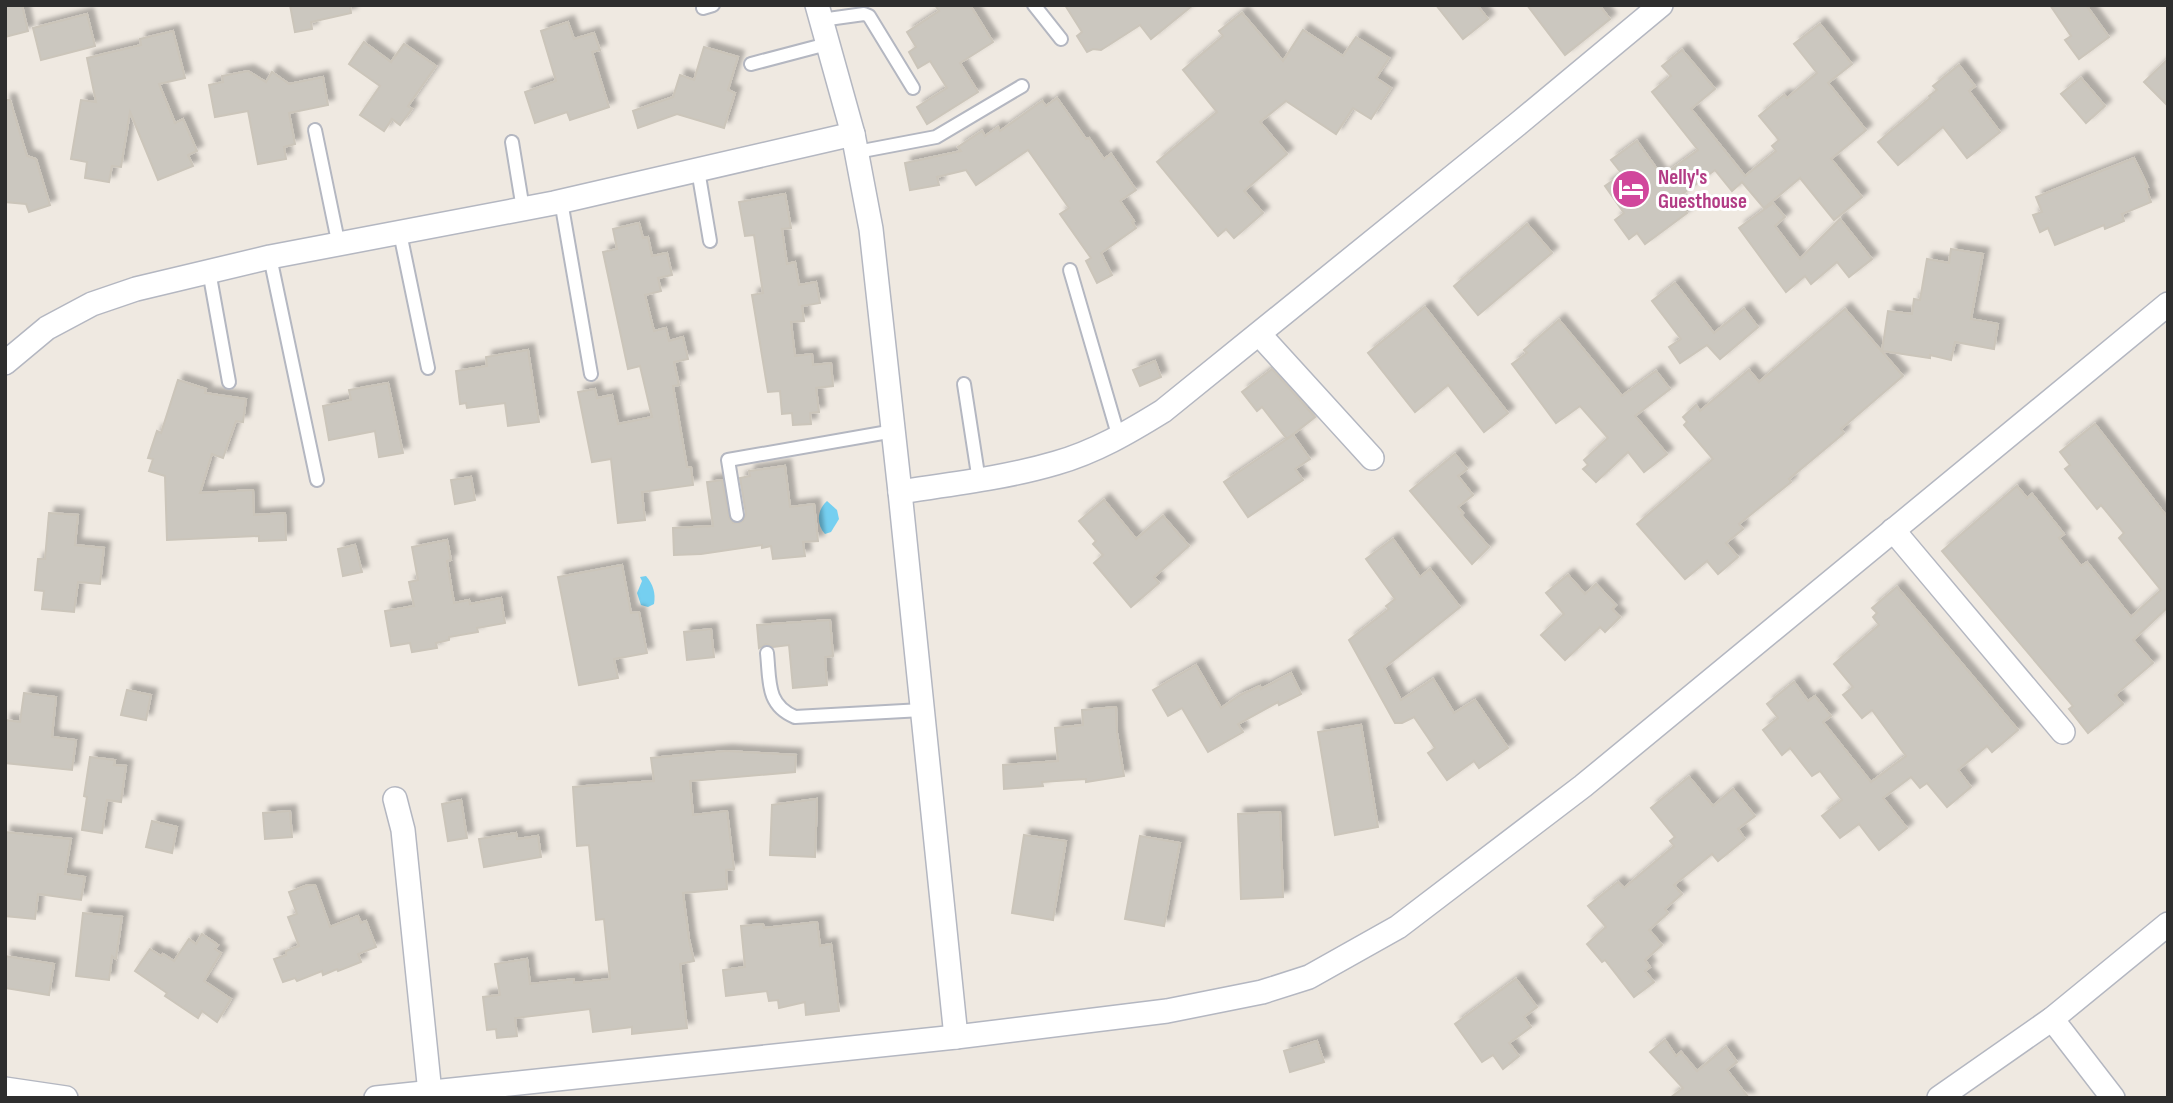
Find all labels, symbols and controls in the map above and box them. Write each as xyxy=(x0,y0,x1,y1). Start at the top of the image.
place label: Nelly's Guesthouse xyxy=(1658,165,1747,214)
hotel icon: Nelly's Guesthouse xyxy=(1610,168,1652,210)

